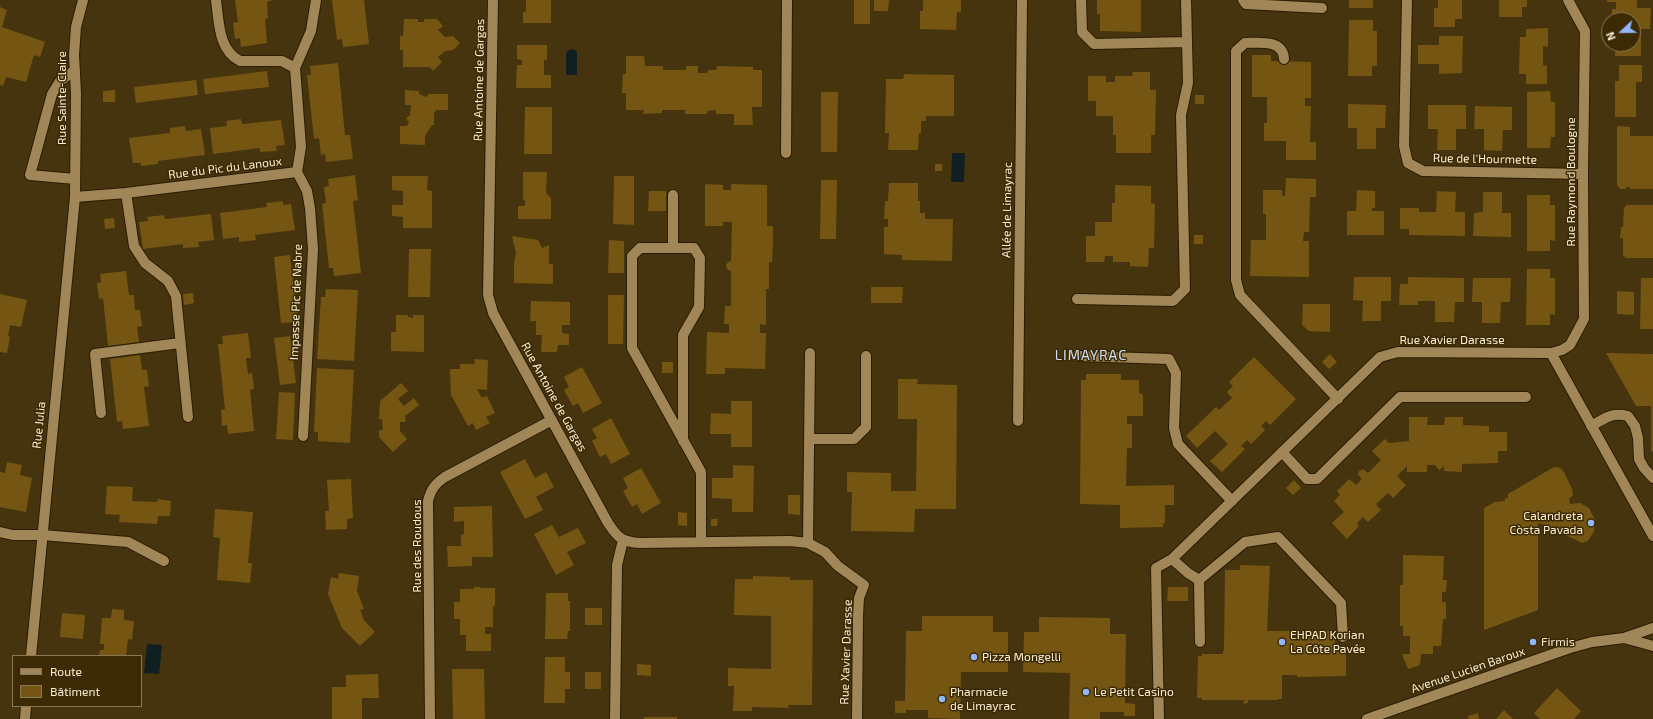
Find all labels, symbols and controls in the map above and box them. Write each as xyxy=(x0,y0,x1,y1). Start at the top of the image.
north arrow xyxy=(1601,12,1641,52)
street label: Rue Antoine de Gargas xyxy=(471,19,487,141)
text: N xyxy=(1603,30,1618,42)
street label: Rue Sainte-Claire xyxy=(55,51,69,145)
street label: Rue Raymond Boulogne xyxy=(1564,117,1578,247)
street label: Rue de l'Hourmette xyxy=(1433,151,1537,167)
street label: Rue du Pic du Lanoux xyxy=(167,154,283,182)
street label: Allée de Limayrac xyxy=(999,162,1015,258)
street label: Impasse Pic de Nabre xyxy=(287,244,305,360)
street label: Rue Xavier Darasse xyxy=(1399,333,1505,347)
street label: Rue Antoine de Gargas xyxy=(518,340,590,454)
district label: LIMAYRAC xyxy=(1055,347,1127,363)
street label: Rue Julia xyxy=(29,401,49,449)
street label: Rue des Roudous xyxy=(410,499,424,593)
place label: Calandreta Còsta Pavada xyxy=(1509,509,1583,537)
marker: Calandreta Còsta Pavada xyxy=(1586,518,1596,528)
street label: Rue Xavier Darasse xyxy=(837,599,855,705)
place label: EHPAD Korian La Côte Pavée xyxy=(1290,628,1366,656)
place label: Firmis xyxy=(1541,635,1575,649)
marker: EHPAD Korian La Côte Pavée xyxy=(1277,637,1287,647)
marker: Firmis xyxy=(1528,637,1538,647)
street label: Avenue Lucien Baroux xyxy=(1409,644,1527,696)
place label: Pizza Mongelli xyxy=(982,650,1061,664)
marker: Pizza Mongelli xyxy=(969,652,979,662)
legend xyxy=(12,655,142,707)
text: Route xyxy=(50,664,82,678)
text: Bâtiment xyxy=(50,684,100,698)
place label: Pharmacie de Limayrac xyxy=(950,685,1016,713)
place label: Le Petit Casino xyxy=(1094,685,1174,699)
marker: Le Petit Casino xyxy=(1081,687,1091,697)
marker: Pharmacie de Limayrac xyxy=(937,694,947,704)

